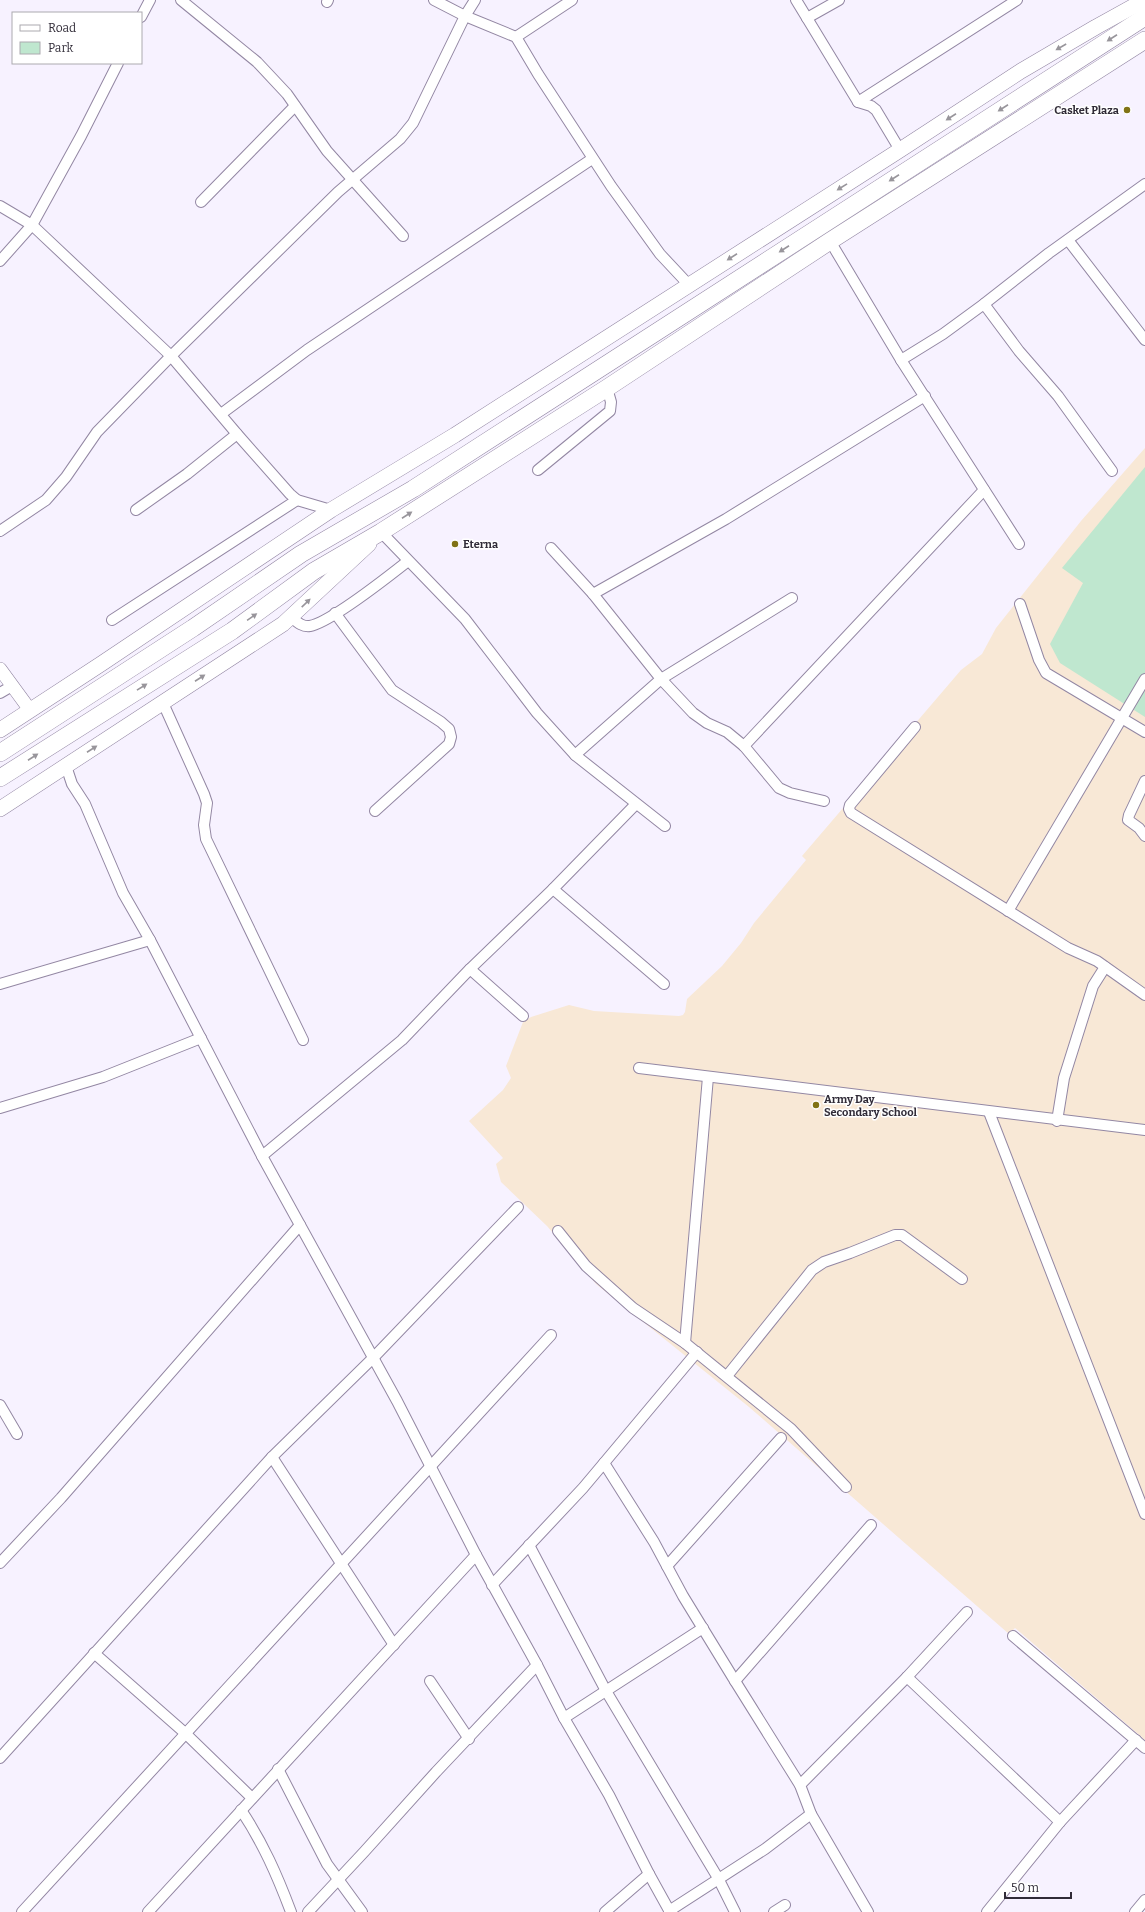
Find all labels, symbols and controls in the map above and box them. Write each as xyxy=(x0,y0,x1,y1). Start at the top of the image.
legend xyxy=(12,12,142,64)
text: Road xyxy=(48,21,76,35)
one-way arrow xyxy=(1106,34,1118,41)
text: Park xyxy=(48,41,74,55)
one-way arrow xyxy=(1055,44,1067,51)
one-way arrow xyxy=(998,104,1008,112)
place label: Casket Plaza xyxy=(1054,104,1120,117)
marker: Casket Plaza xyxy=(1122,105,1132,115)
one-way arrow xyxy=(945,113,957,120)
one-way arrow xyxy=(888,174,899,182)
one-way arrow xyxy=(837,183,847,191)
one-way arrow xyxy=(778,245,790,252)
one-way arrow xyxy=(727,253,738,261)
one-way arrow xyxy=(401,512,413,519)
place label: Eterna xyxy=(463,538,499,551)
marker: Eterna xyxy=(450,539,460,549)
one-way arrow xyxy=(301,598,311,608)
one-way arrow xyxy=(246,613,257,621)
one-way arrow xyxy=(195,674,206,682)
one-way arrow xyxy=(137,683,147,691)
one-way arrow xyxy=(86,746,97,753)
one-way arrow xyxy=(28,753,38,761)
place label: Army Day Secondary School xyxy=(824,1093,917,1119)
marker: Army Day Secondary School xyxy=(811,1100,821,1110)
scale bar xyxy=(1005,1874,1071,1900)
text: 50 m xyxy=(1011,1881,1040,1895)

